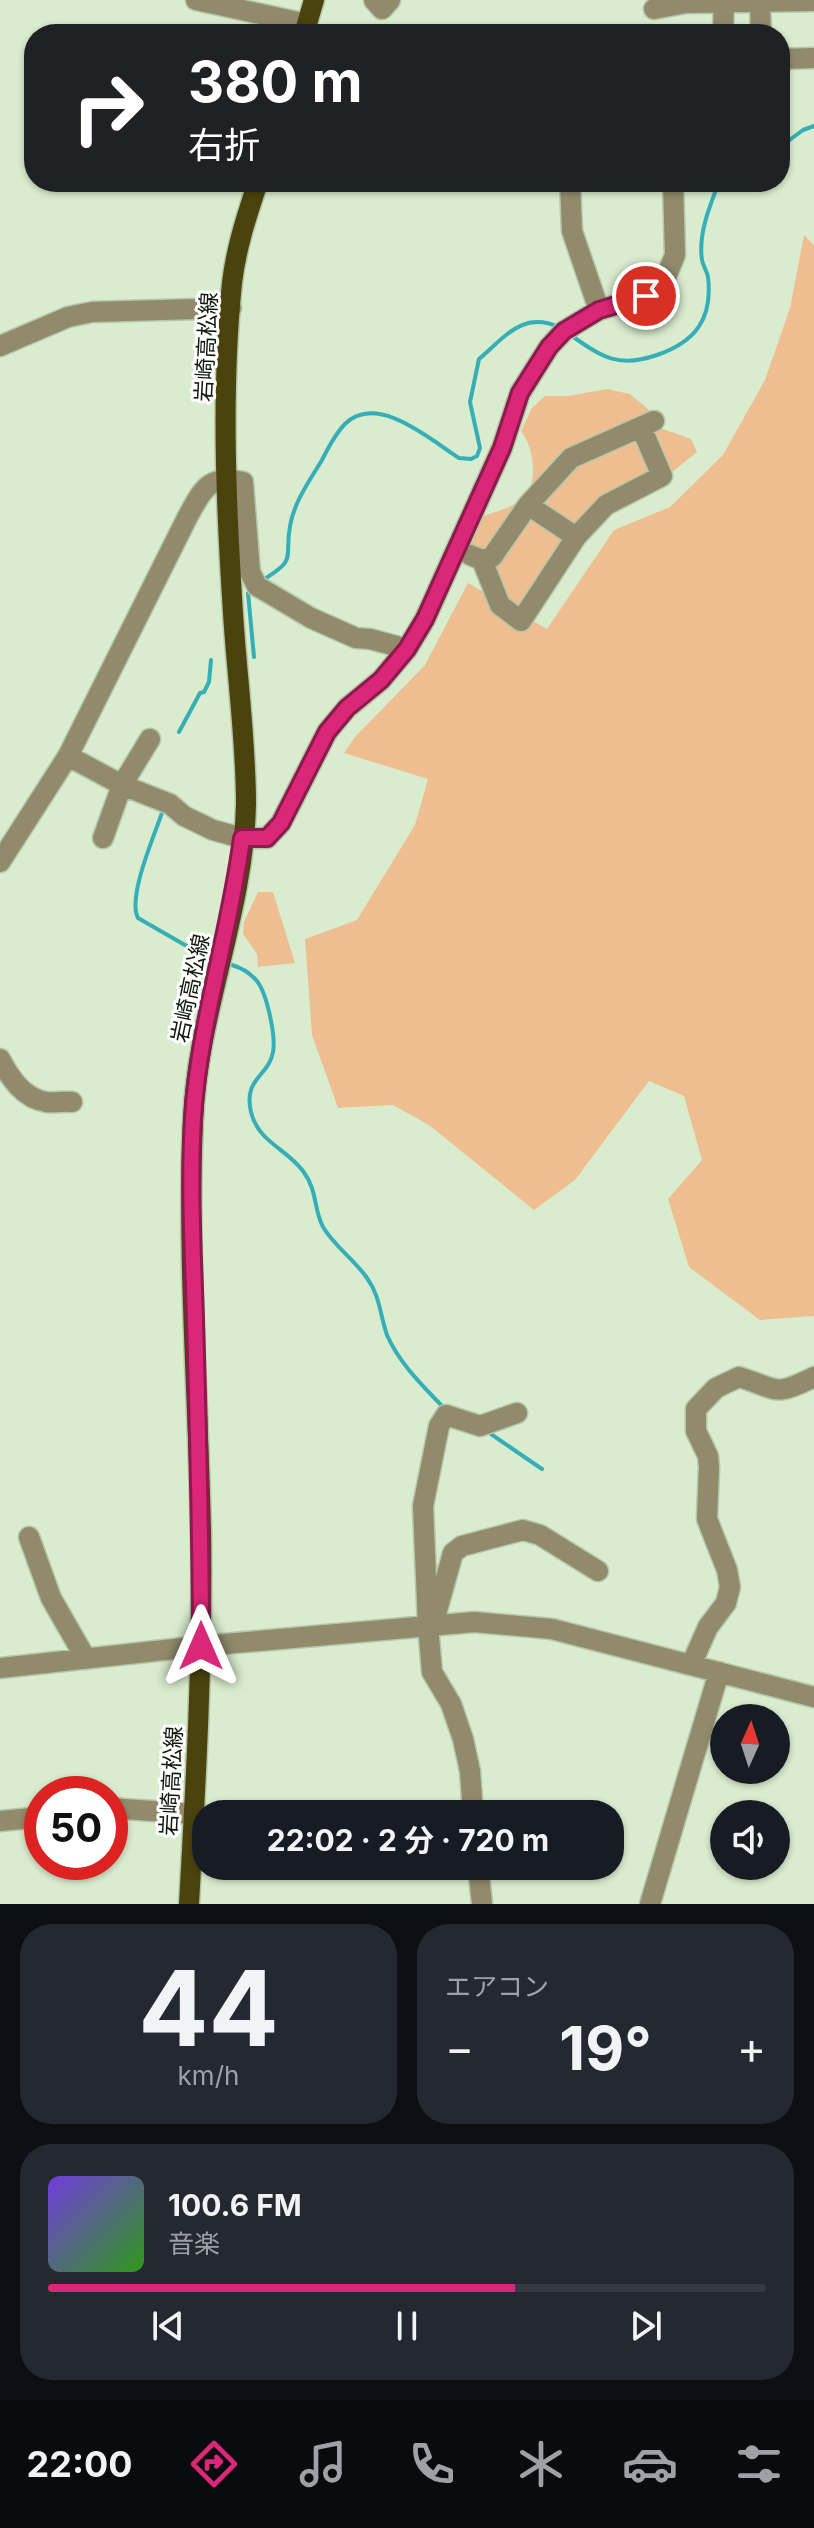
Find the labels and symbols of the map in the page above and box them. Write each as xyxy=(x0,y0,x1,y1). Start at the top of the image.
pin xyxy=(612,262,680,330)
street label: 岩崎高松線 xyxy=(190,291,222,403)
street label: 岩崎高松線 xyxy=(166,931,214,1045)
position arrow xyxy=(159,1604,243,1688)
north arrow xyxy=(710,1704,790,1784)
street label: 岩崎高松線 xyxy=(155,1725,187,1837)
speed limit sign: 50 xyxy=(24,1776,128,1880)

